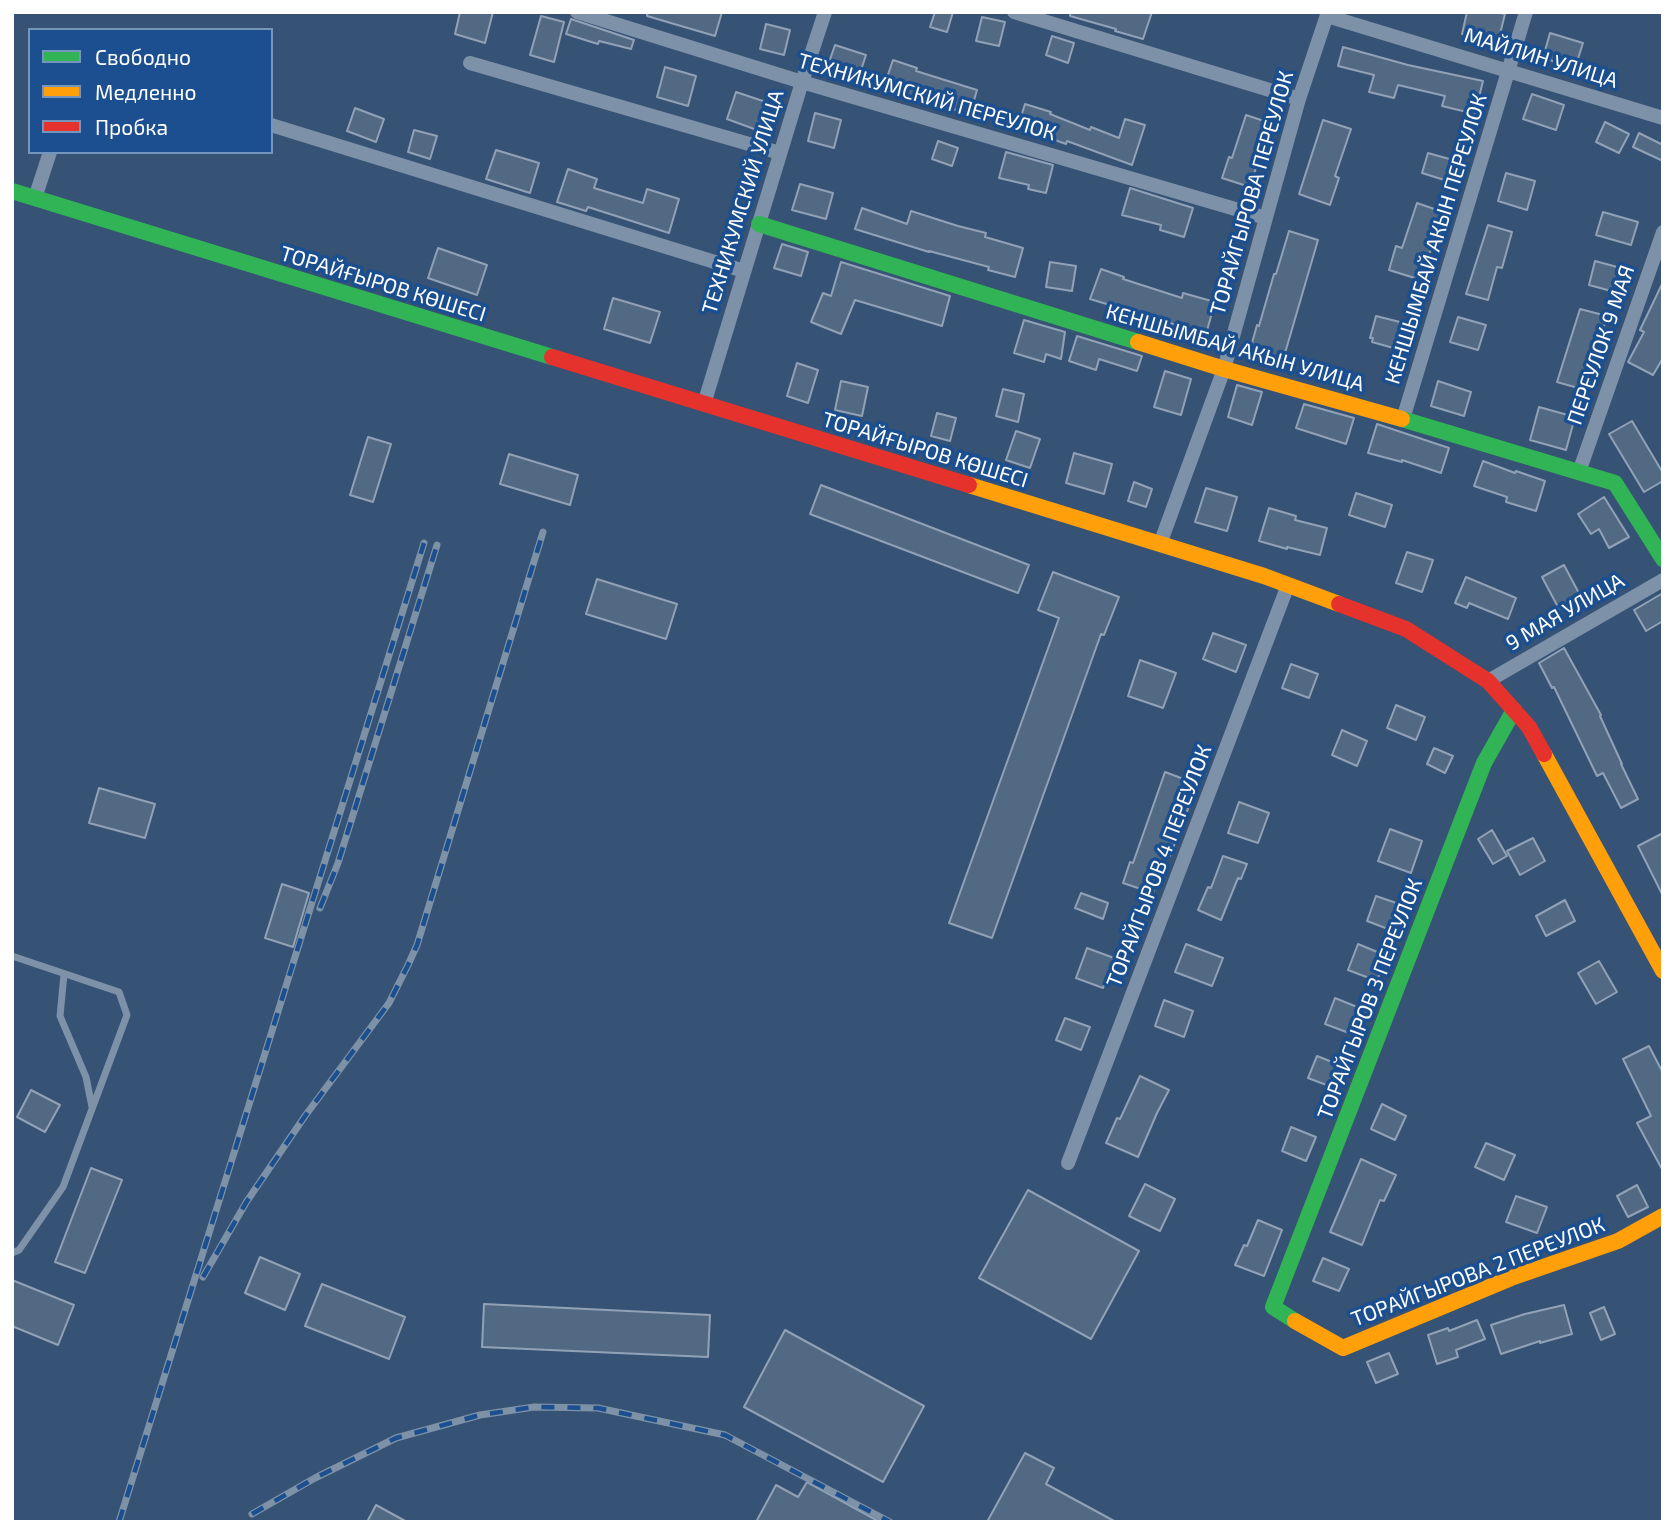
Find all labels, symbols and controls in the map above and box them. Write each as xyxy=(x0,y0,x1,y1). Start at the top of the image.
street label: МАЙЛИН УЛИЦА xyxy=(1461,23,1621,93)
legend xyxy=(28,28,273,154)
text: Свободно xyxy=(95,44,191,69)
street label: ТЕХНИКУМСКИЙ ПЕРЕУЛОК xyxy=(795,48,1059,146)
street label: ТОРАЙГЫРОВА ПЕРЕУЛОК xyxy=(1205,68,1299,318)
text: Медленно xyxy=(95,79,197,104)
street label: ТЕХНИКУМСКИЙ УЛИЦА xyxy=(697,87,789,317)
street label: КЕНШЫМБАЙ АКЫН ПЕРЕУЛОК xyxy=(1380,91,1492,387)
text: Пробка xyxy=(95,114,168,139)
street label: ТОРАЙҒЫРОВ КӨШЕСІ xyxy=(277,241,489,327)
street label: ПЕРЕУЛОК 9 МАЯ xyxy=(1562,262,1640,428)
street label: КЕНШЫМБАЙ АКЫН УЛИЦА xyxy=(1103,299,1367,397)
street label: ТОРАЙҒЫРОВ КӨШЕСІ xyxy=(819,407,1031,493)
street label: 9 МАЯ УЛИЦА xyxy=(1501,568,1629,656)
street label: ТОРАЙГЫРОВ 4 ПЕРЕУЛОК xyxy=(1101,741,1217,991)
street label: ТОРАЙГЫРОВ 3 ПЕРЕУЛОК xyxy=(1312,875,1428,1123)
street label: ТОРАЙГЫРОВА 2 ПЕРЕУЛОК xyxy=(1348,1212,1608,1332)

